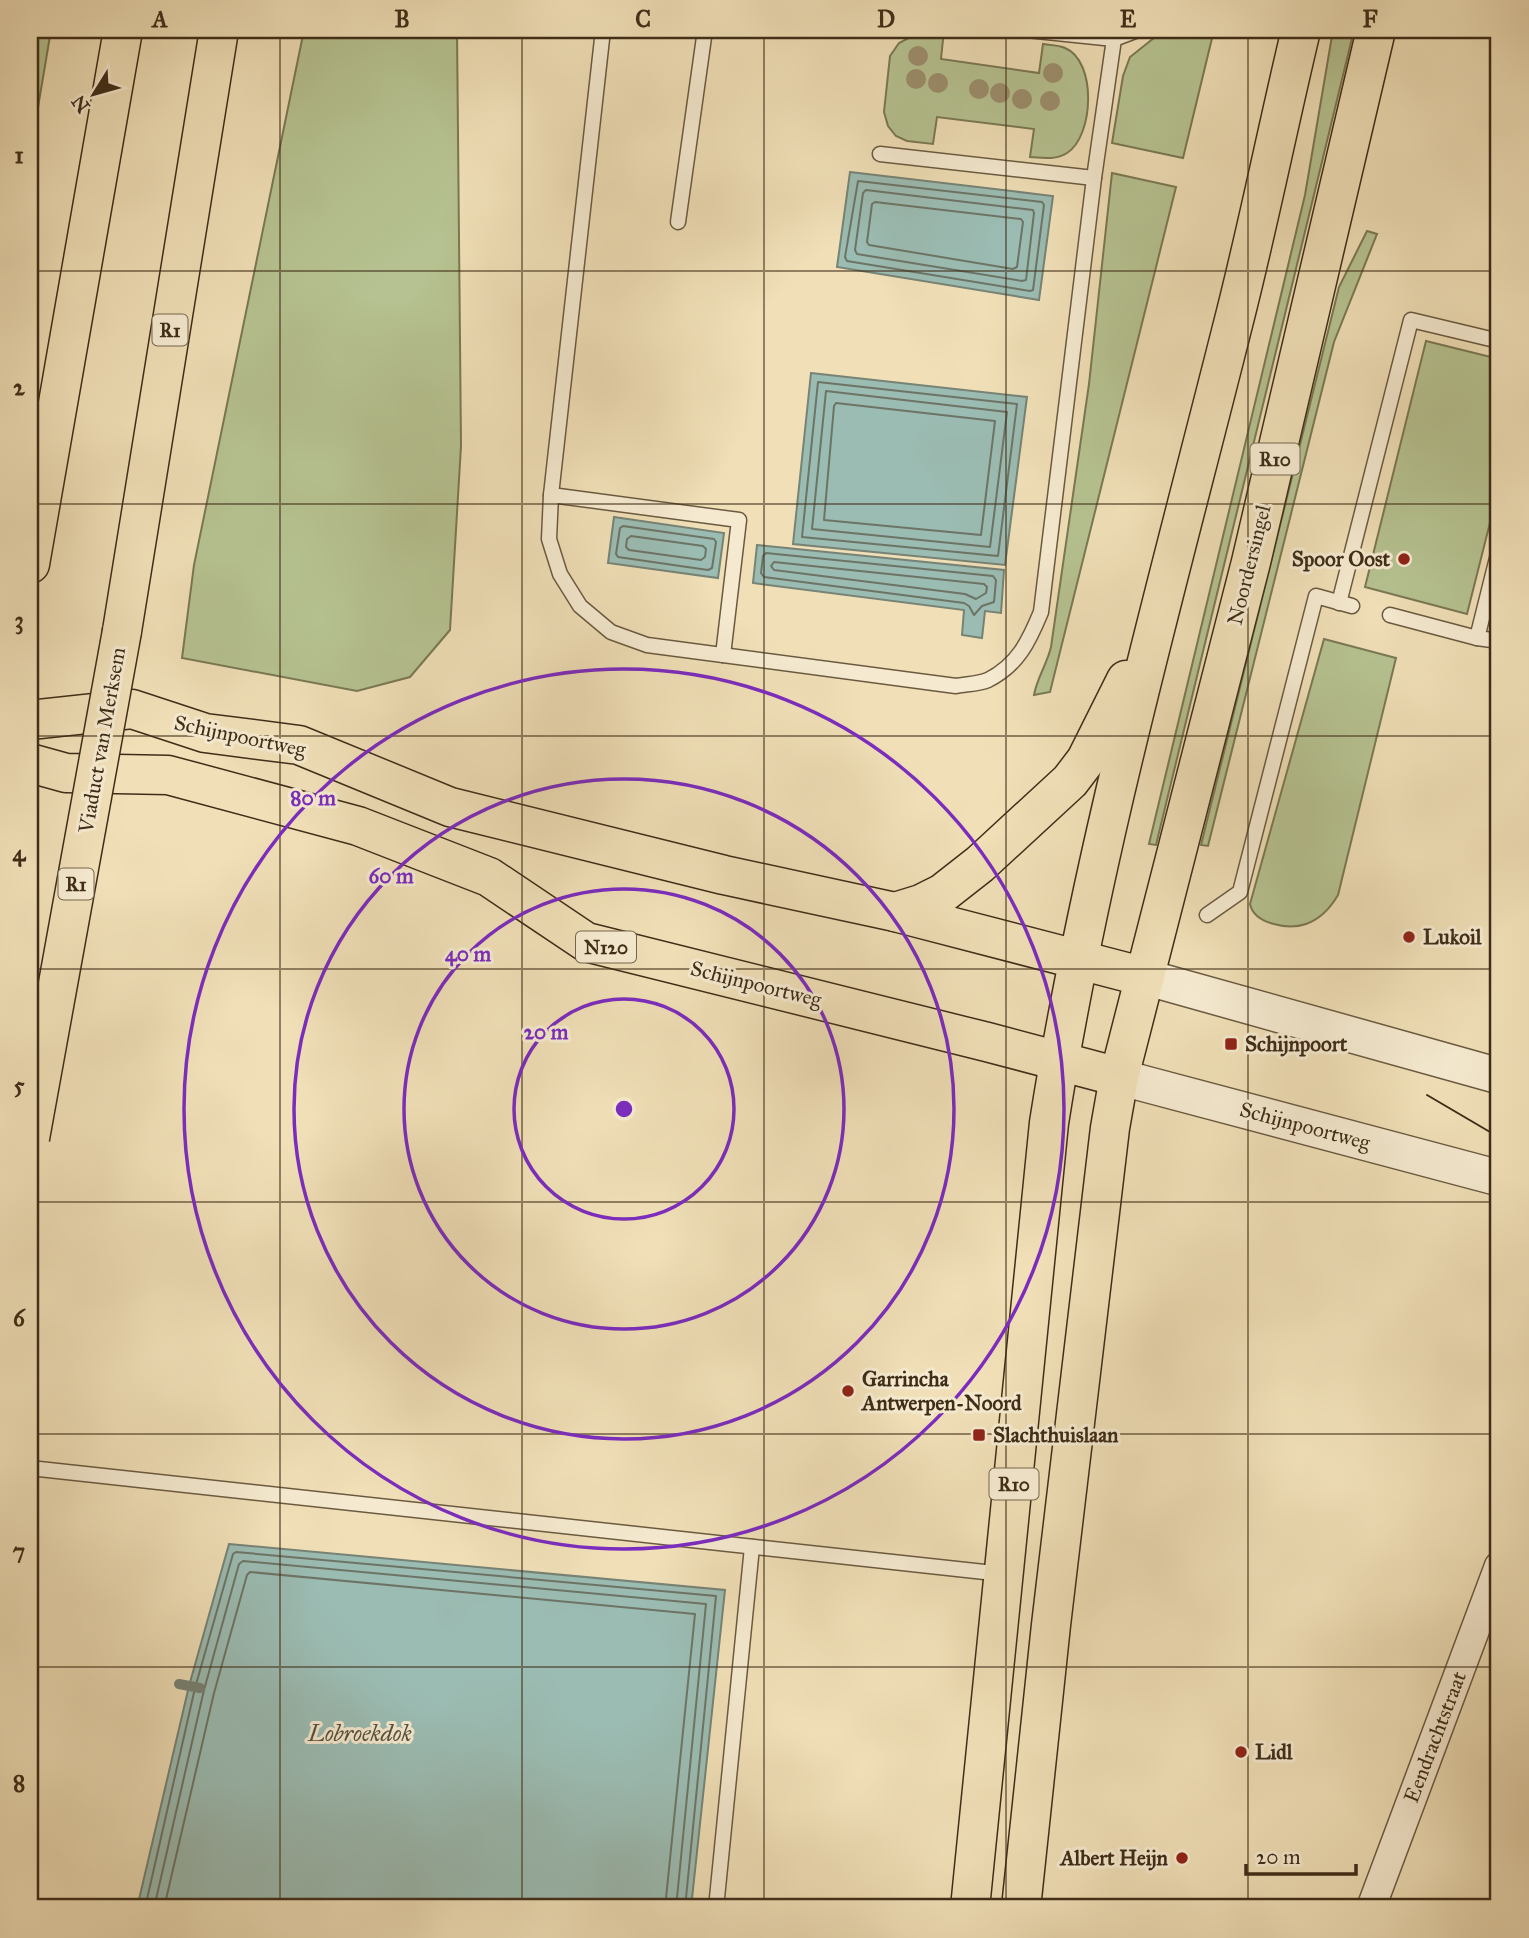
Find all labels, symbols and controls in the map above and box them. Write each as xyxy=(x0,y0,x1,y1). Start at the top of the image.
text: A xyxy=(150,5,168,33)
text: B xyxy=(394,5,410,33)
text: C xyxy=(635,5,651,33)
text: D xyxy=(877,5,895,33)
text: E xyxy=(1120,5,1137,33)
text: F xyxy=(1362,5,1378,33)
north arrow xyxy=(60,60,130,130)
text: N xyxy=(67,91,95,117)
text: 1 xyxy=(14,141,24,169)
road number: R1 xyxy=(152,314,188,346)
text: 2 xyxy=(13,373,25,401)
road number: R10 xyxy=(1250,444,1300,474)
street label: Noordersingel xyxy=(1222,502,1277,628)
place label: Spoor Oost xyxy=(1292,546,1391,572)
marker: Spoor Oost xyxy=(1396,551,1412,567)
text: 3 xyxy=(14,606,24,635)
street label: Viaduct van Merksem xyxy=(73,645,131,836)
street label: Schijnpoortweg xyxy=(172,709,309,763)
text: 80 m xyxy=(290,785,336,811)
text: 4 xyxy=(13,839,27,867)
text: 60 m xyxy=(368,863,414,889)
road number: R1 xyxy=(58,869,94,900)
place label: Lukoil xyxy=(1423,924,1483,950)
marker: Lukoil xyxy=(1401,929,1417,945)
road number: N120 xyxy=(576,931,636,962)
text: 40 m xyxy=(445,941,491,967)
street label: Schijnpoortweg xyxy=(688,955,824,1013)
text: 20 m xyxy=(524,1019,569,1045)
place label: Schijnpoort xyxy=(1245,1031,1348,1057)
marker: Schijnpoort xyxy=(1223,1036,1239,1052)
text: 5 xyxy=(14,1071,25,1099)
street label: Schijnpoortweg xyxy=(1237,1096,1373,1156)
centre of rings xyxy=(612,1097,636,1121)
text: 6 xyxy=(13,1304,26,1332)
place label: Garrincha Antwerpen-Noord xyxy=(860,1366,1022,1416)
marker: Garrincha Antwerpen-Noord xyxy=(840,1383,856,1399)
place label: Slachthuislaan xyxy=(993,1422,1119,1448)
marker: Slachthuislaan xyxy=(971,1427,987,1443)
road number: R10 xyxy=(990,1468,1038,1500)
text: 7 xyxy=(13,1537,25,1565)
street label: Eendrachtstraat xyxy=(1398,1667,1472,1806)
water label: Lobroekdok xyxy=(307,1719,412,1747)
place label: Lidl xyxy=(1255,1739,1294,1765)
marker: Lidl xyxy=(1233,1744,1249,1760)
text: 8 xyxy=(13,1769,25,1797)
scale bar xyxy=(1246,1833,1356,1877)
text: 20 m xyxy=(1256,1844,1301,1870)
place label: Albert Heijn xyxy=(1058,1845,1169,1871)
marker: Albert Heijn xyxy=(1174,1850,1190,1866)

